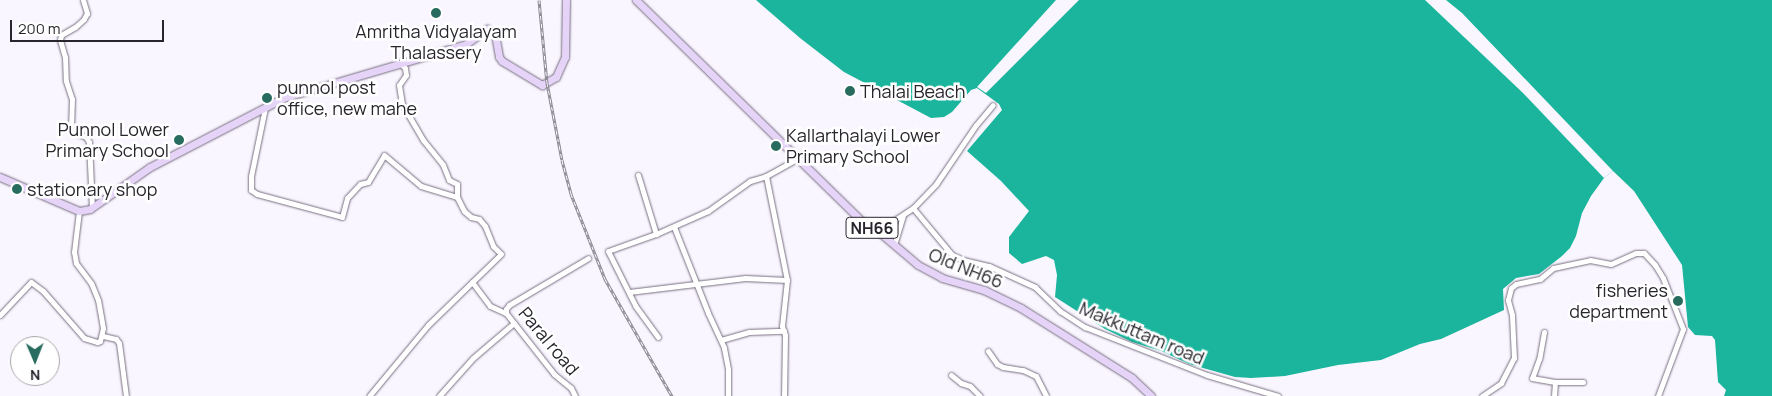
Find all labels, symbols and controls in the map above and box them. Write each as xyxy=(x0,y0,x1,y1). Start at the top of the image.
marker: Amritha Vidyalayam Thalassery xyxy=(430,7,442,19)
scale bar xyxy=(12,10,166,42)
text: 200 m xyxy=(18,18,61,39)
place label: Amritha Vidyalayam Thalassery xyxy=(355,21,517,64)
place label: punnol post office, new mahe xyxy=(277,77,417,120)
place label: Thalai Beach xyxy=(860,80,965,102)
marker: Thalai Beach xyxy=(844,85,856,97)
marker: punnol post office, new mahe xyxy=(261,92,273,104)
place label: Punnol Lower Primary School xyxy=(45,119,169,162)
place label: Kallarthalayi Lower Primary School xyxy=(786,125,940,168)
marker: Punnol Lower Primary School xyxy=(173,134,185,146)
marker: Kallarthalayi Lower Primary School xyxy=(770,140,782,152)
place label: stationary shop xyxy=(27,178,157,200)
marker: stationary shop xyxy=(11,183,23,195)
road number: NH66 xyxy=(844,214,900,242)
street label: Old NH66 xyxy=(926,243,1006,293)
place label: fisheries department xyxy=(1569,280,1668,322)
marker: fisheries department xyxy=(1672,295,1684,307)
street label: Makkuttam road xyxy=(1076,297,1208,369)
street label: Paral road xyxy=(514,303,584,379)
north arrow xyxy=(10,336,60,386)
text: N xyxy=(30,366,40,385)

